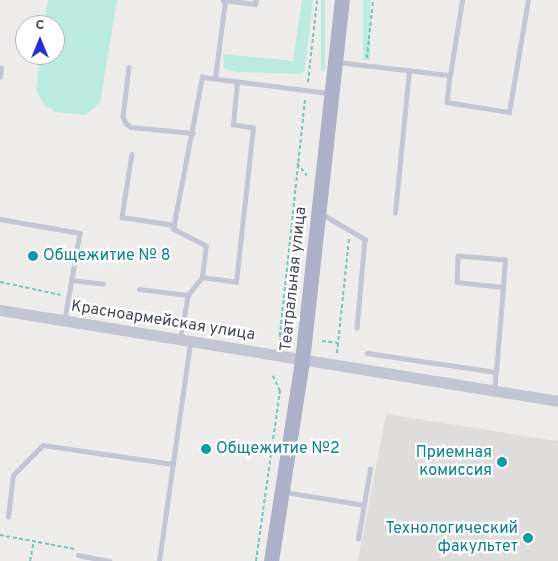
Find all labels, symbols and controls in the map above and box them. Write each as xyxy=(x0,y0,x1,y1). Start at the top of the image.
north arrow xyxy=(15,15,65,65)
text: С xyxy=(36,17,44,34)
street label: Театральная улица xyxy=(277,206,311,352)
place label: Общежитие № 8 xyxy=(43,246,170,266)
marker: Общежитие № 8 xyxy=(27,250,39,262)
street label: Красноармейская улица xyxy=(70,297,256,345)
place label: Общежитие №2 xyxy=(216,439,340,459)
marker: Общежитие №2 xyxy=(200,443,212,455)
place label: Приемная комиссия xyxy=(416,443,492,481)
marker: Приемная комиссия xyxy=(496,456,508,468)
place label: Технологический факультет xyxy=(385,519,518,557)
marker: Технологический факультет xyxy=(522,532,534,544)

